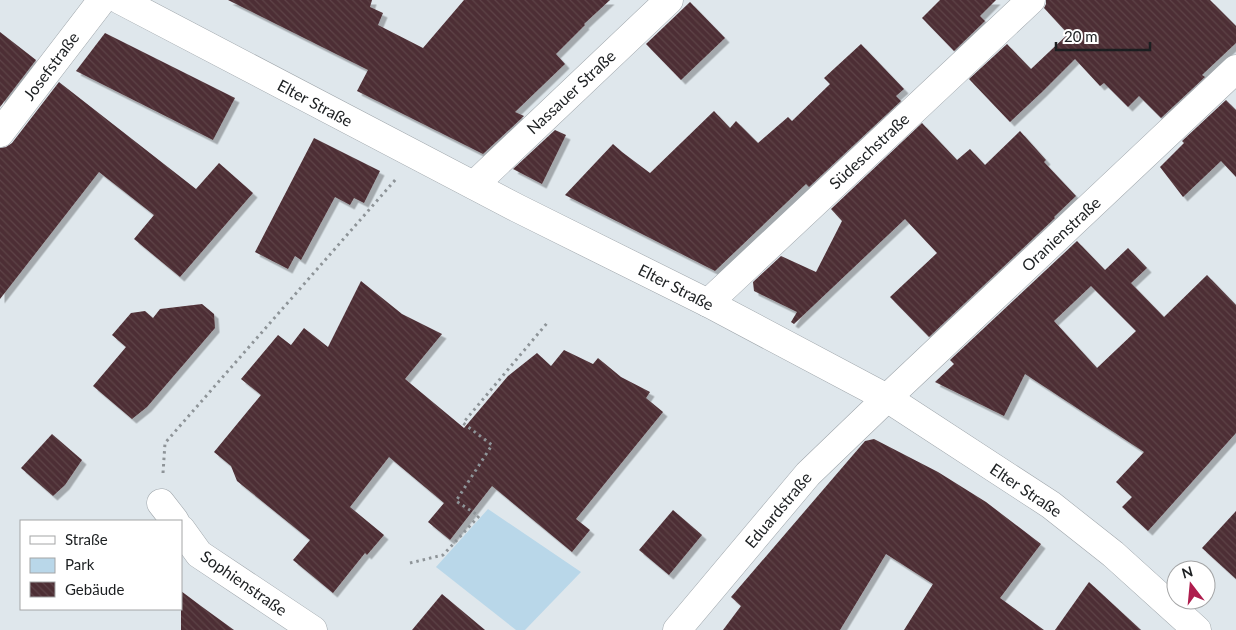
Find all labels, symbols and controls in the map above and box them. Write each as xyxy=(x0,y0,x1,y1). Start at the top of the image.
scale bar xyxy=(1056,20,1150,52)
text: 20 m xyxy=(1064,27,1098,45)
street label: Josefstraße xyxy=(19,28,82,104)
street label: Nassauer Straße xyxy=(522,46,619,137)
street label: Elter Straße xyxy=(275,75,356,130)
street label: Südeschstraße xyxy=(825,109,913,192)
street label: Oranienstraße xyxy=(1017,192,1104,275)
street label: Elter Straße xyxy=(635,259,717,314)
street label: Elter Straße xyxy=(987,459,1066,520)
street label: Eduardstraße xyxy=(740,468,815,552)
legend xyxy=(20,520,182,610)
text: Straße xyxy=(65,530,108,548)
street label: Sophienstraße xyxy=(198,546,291,619)
text: Park xyxy=(65,555,95,573)
north arrow xyxy=(1166,560,1216,610)
text: N xyxy=(1180,562,1195,582)
text: Gebäude xyxy=(65,580,124,598)

